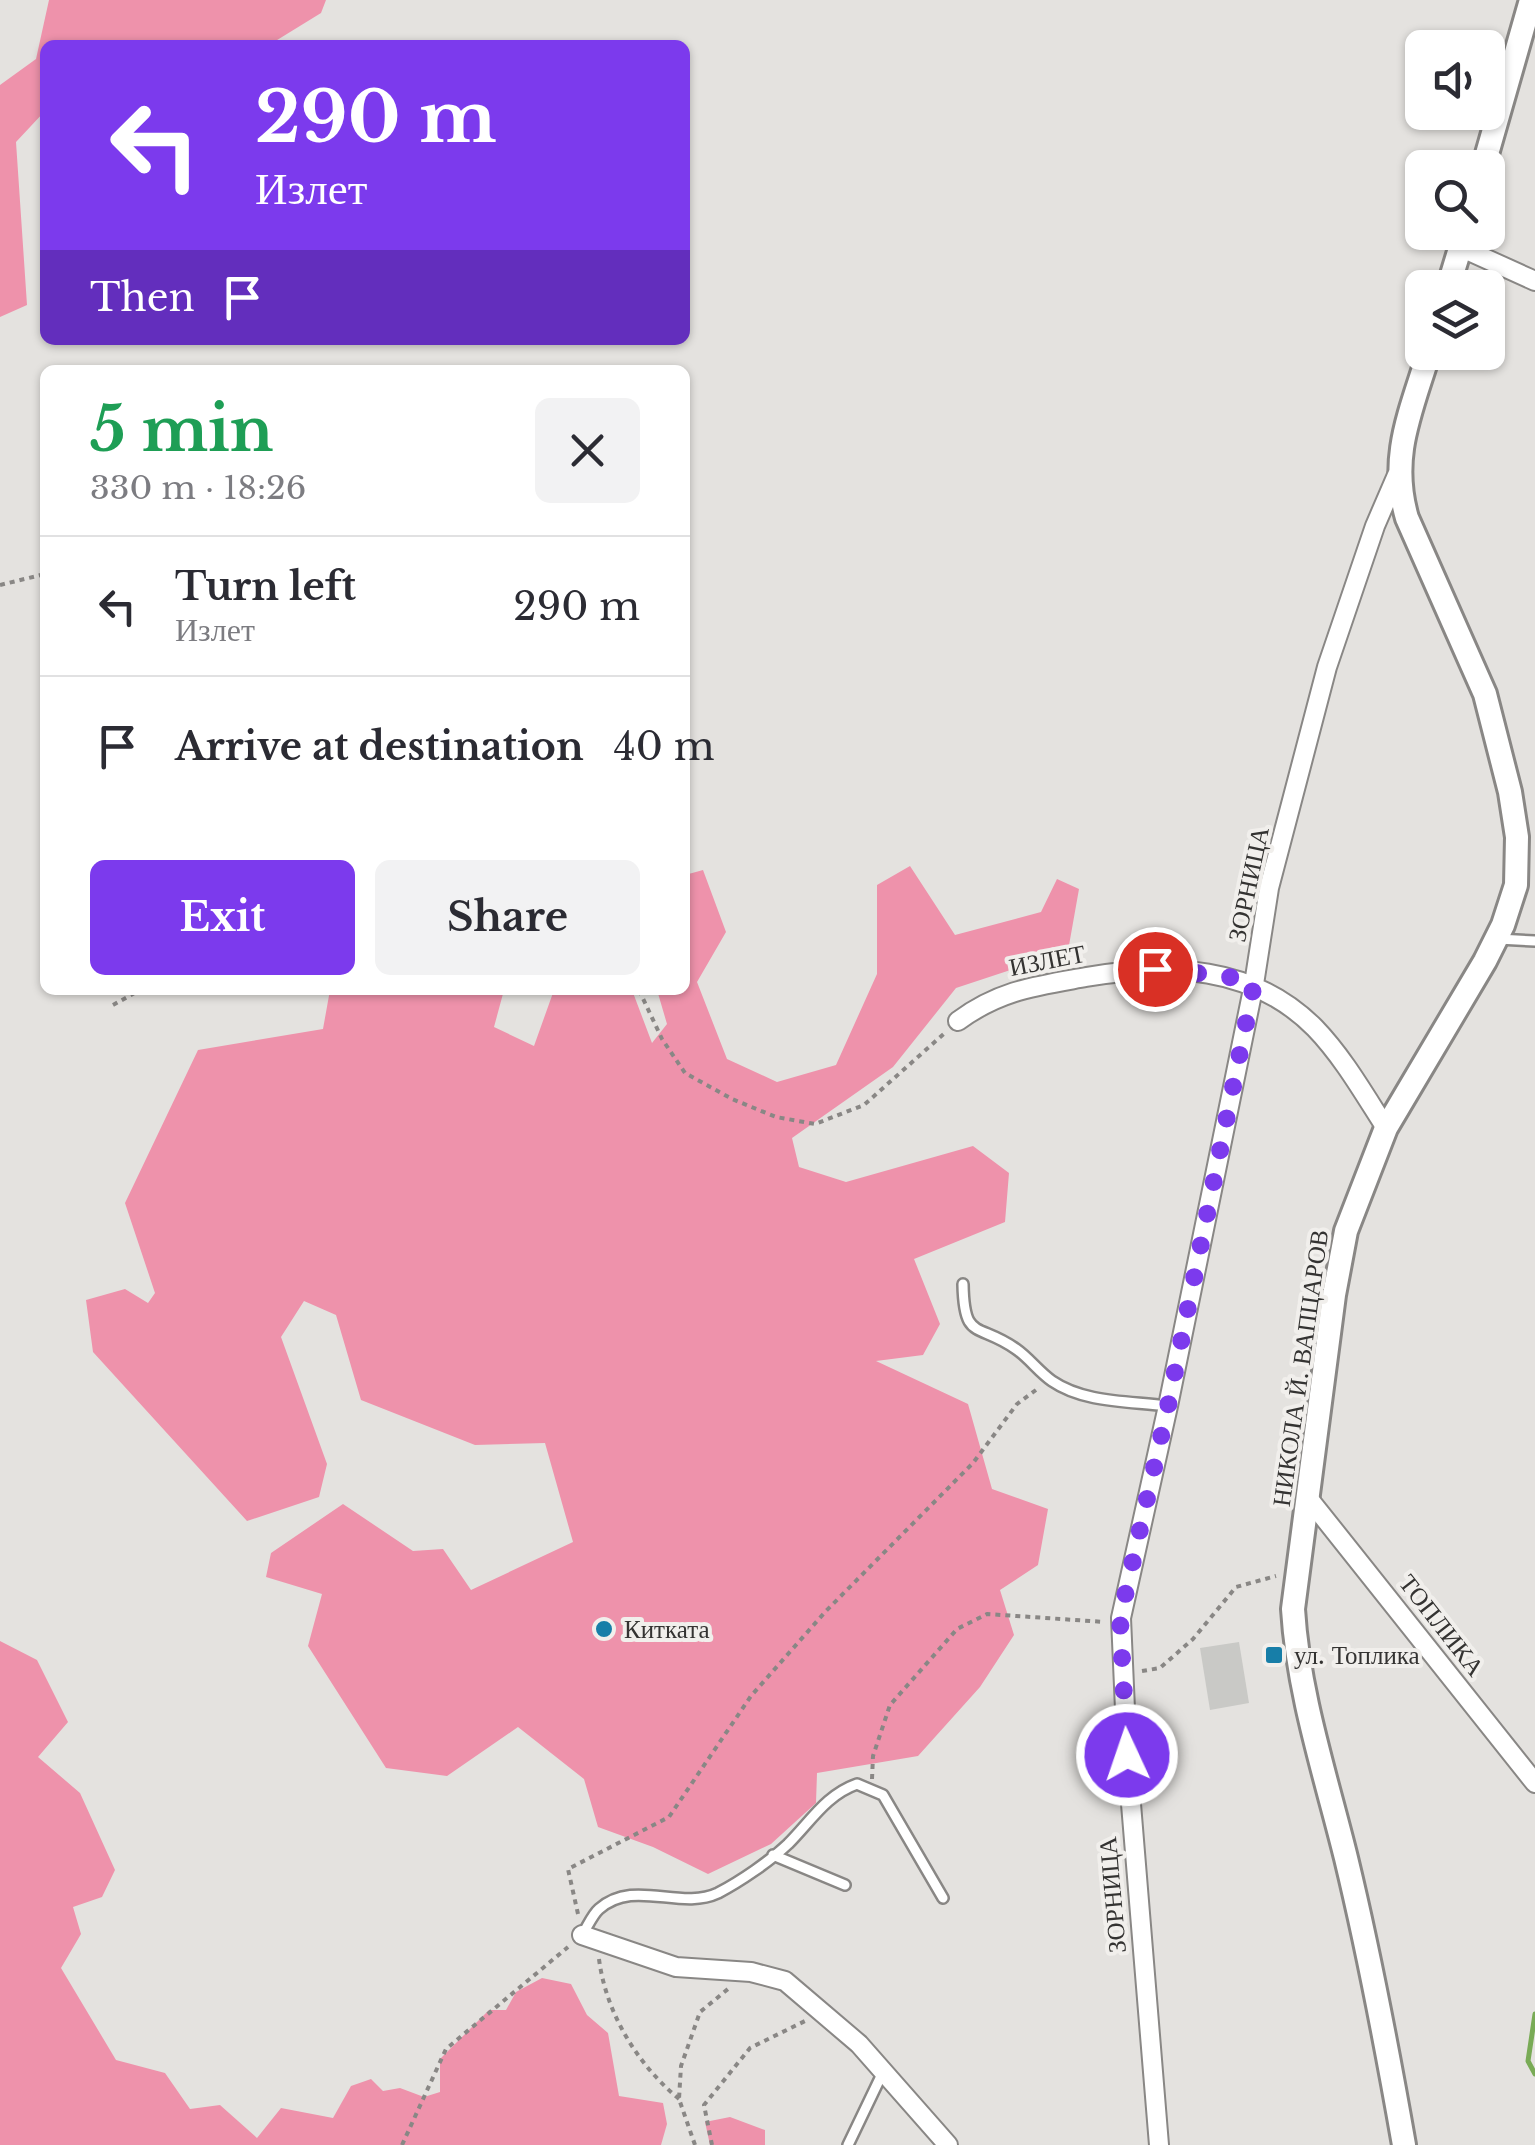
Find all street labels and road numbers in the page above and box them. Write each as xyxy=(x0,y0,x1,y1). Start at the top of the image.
street label: ЗОРНИЦА xyxy=(1221,824,1276,944)
street label: ИЗЛЕТ xyxy=(1006,938,1088,983)
street label: НИКОЛА Й. ВАПЦАРОВ xyxy=(1266,1228,1335,1509)
street label: ТОПЛИКА xyxy=(1392,1568,1491,1682)
street label: ЗОРНИЦА xyxy=(1092,1835,1133,1954)

